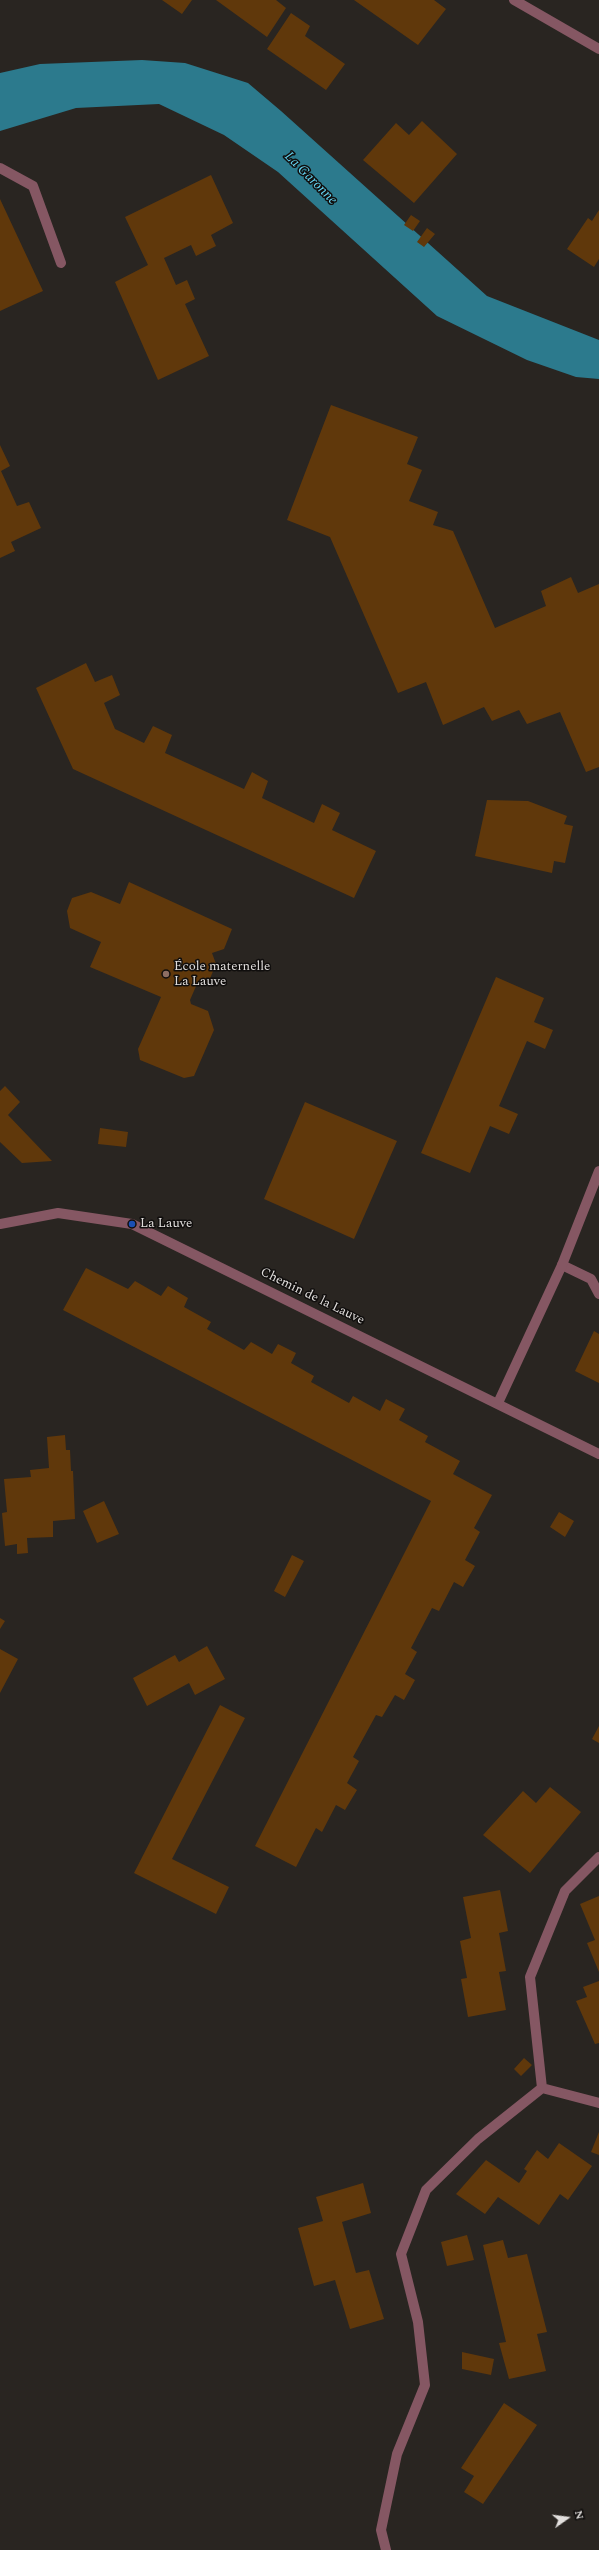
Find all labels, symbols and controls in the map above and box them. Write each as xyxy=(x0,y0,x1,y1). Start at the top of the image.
water label: La Garonne xyxy=(280,149,340,209)
place label: École maternelle La Lauve xyxy=(174,959,270,990)
marker: École maternelle La Lauve xyxy=(161,969,171,979)
place label: La Lauve xyxy=(140,1216,192,1232)
marker: La Lauve xyxy=(127,1219,137,1229)
street label: Chemin de la Lauve xyxy=(257,1265,367,1329)
north arrow xyxy=(547,2498,587,2538)
text: N xyxy=(570,2509,588,2521)

